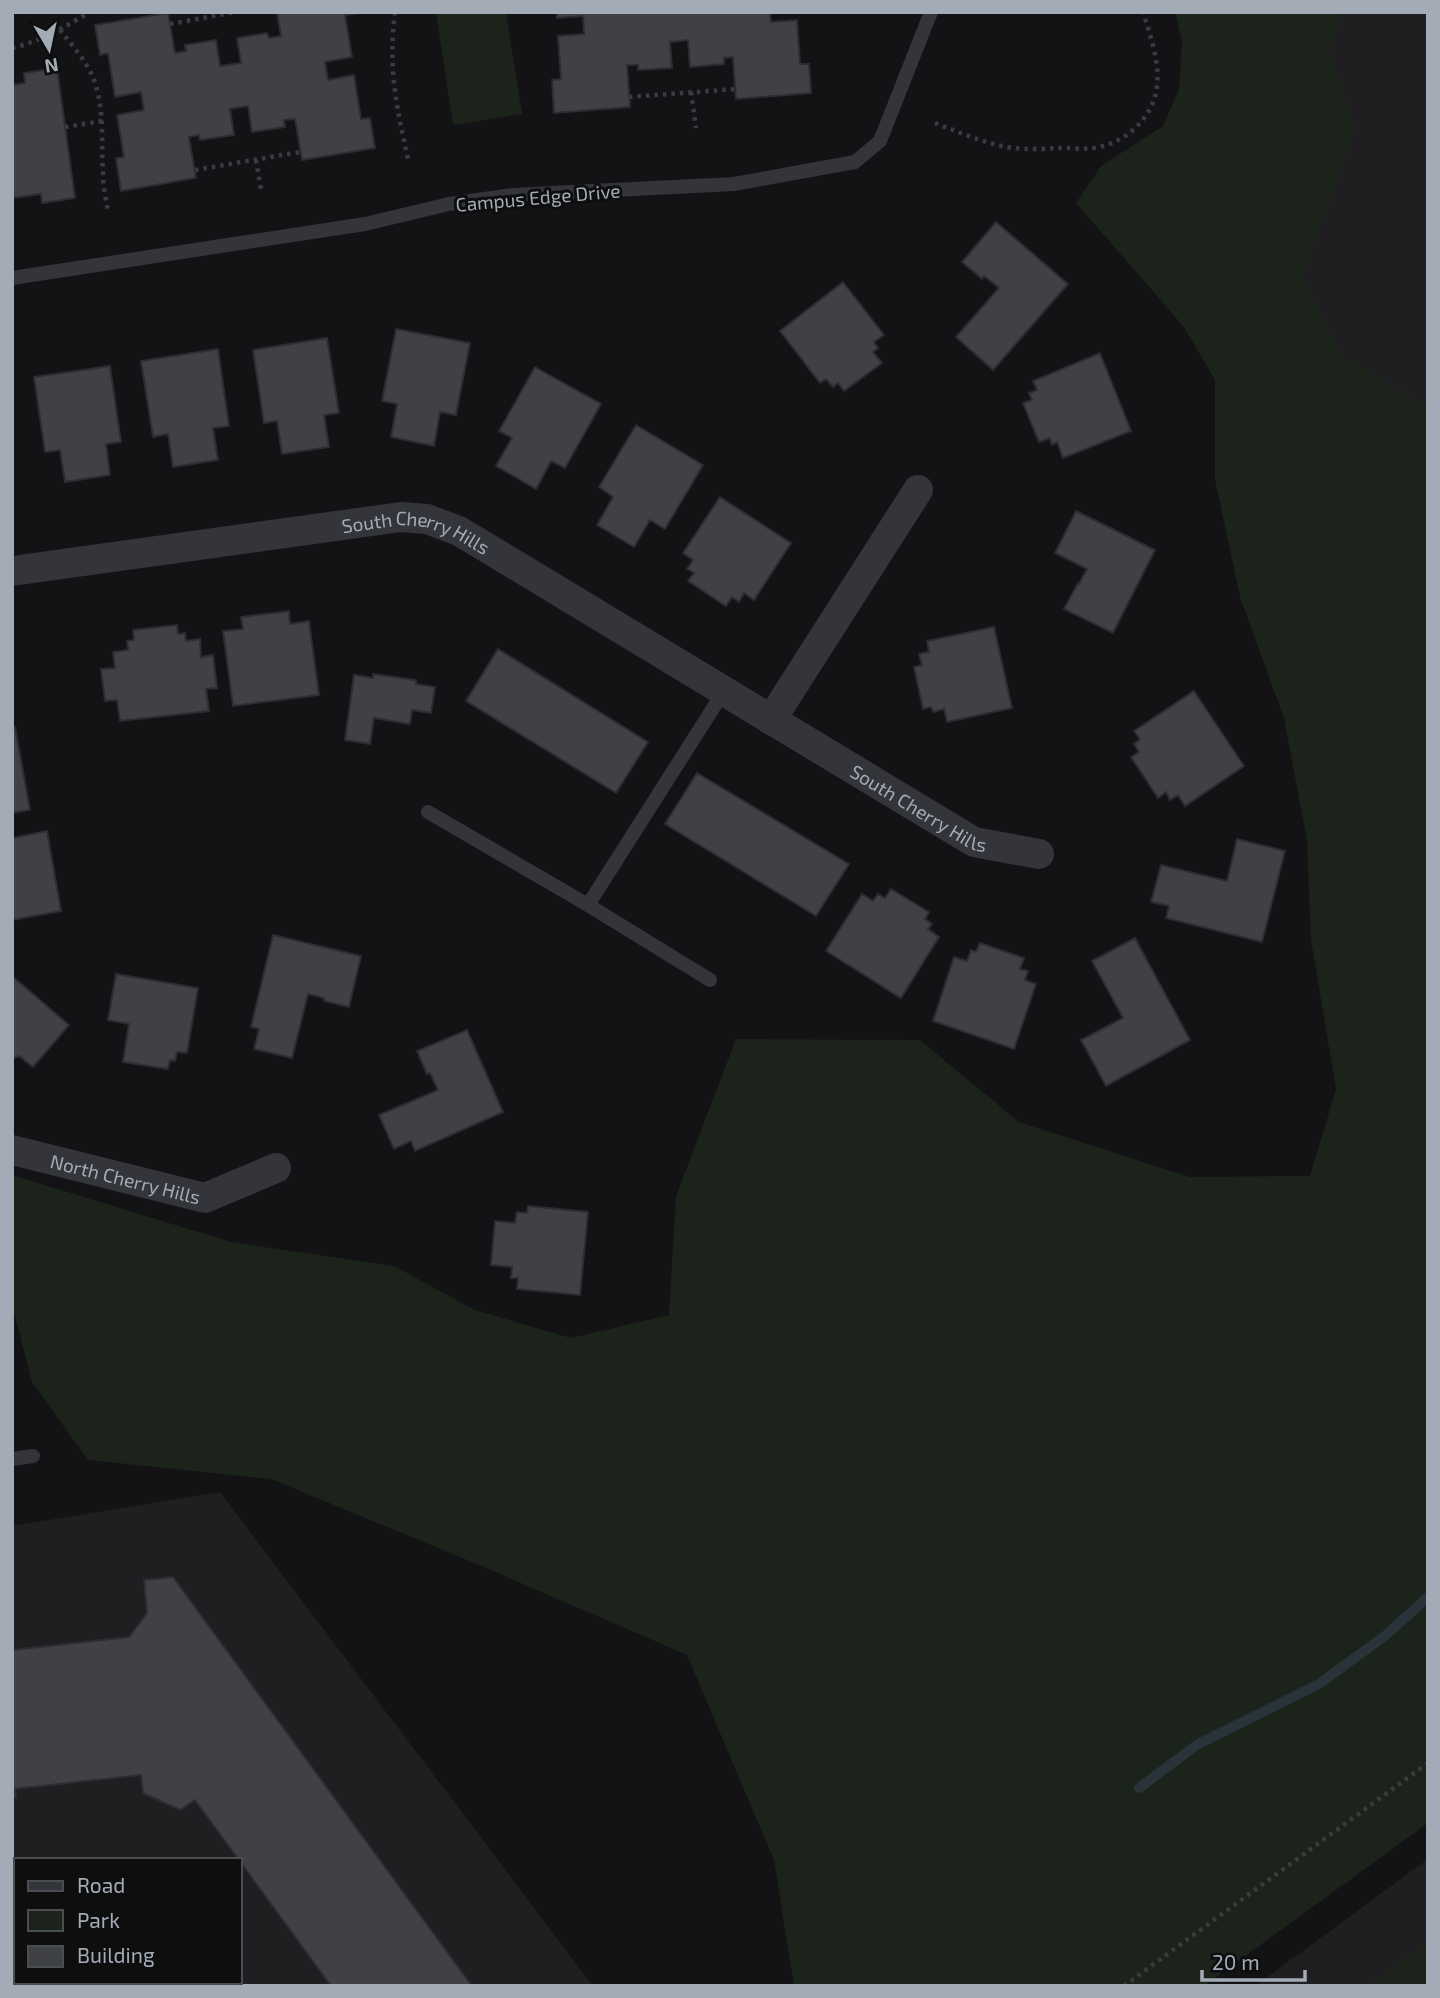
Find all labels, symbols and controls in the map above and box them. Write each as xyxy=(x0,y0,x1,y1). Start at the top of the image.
north arrow xyxy=(14,14,84,84)
text: N xyxy=(43,54,60,79)
street label: Campus Edge Drive xyxy=(455,178,621,216)
street label: South Cherry Hills xyxy=(340,505,494,559)
street label: South Cherry Hills xyxy=(847,759,989,856)
street label: North Cherry Hills xyxy=(48,1148,203,1208)
legend xyxy=(14,1858,242,1984)
text: Road xyxy=(77,1872,125,1897)
text: Park xyxy=(77,1907,120,1932)
scale bar xyxy=(1202,1938,1305,1982)
text: Building xyxy=(77,1942,155,1967)
text: 20 m xyxy=(1212,1949,1260,1974)

